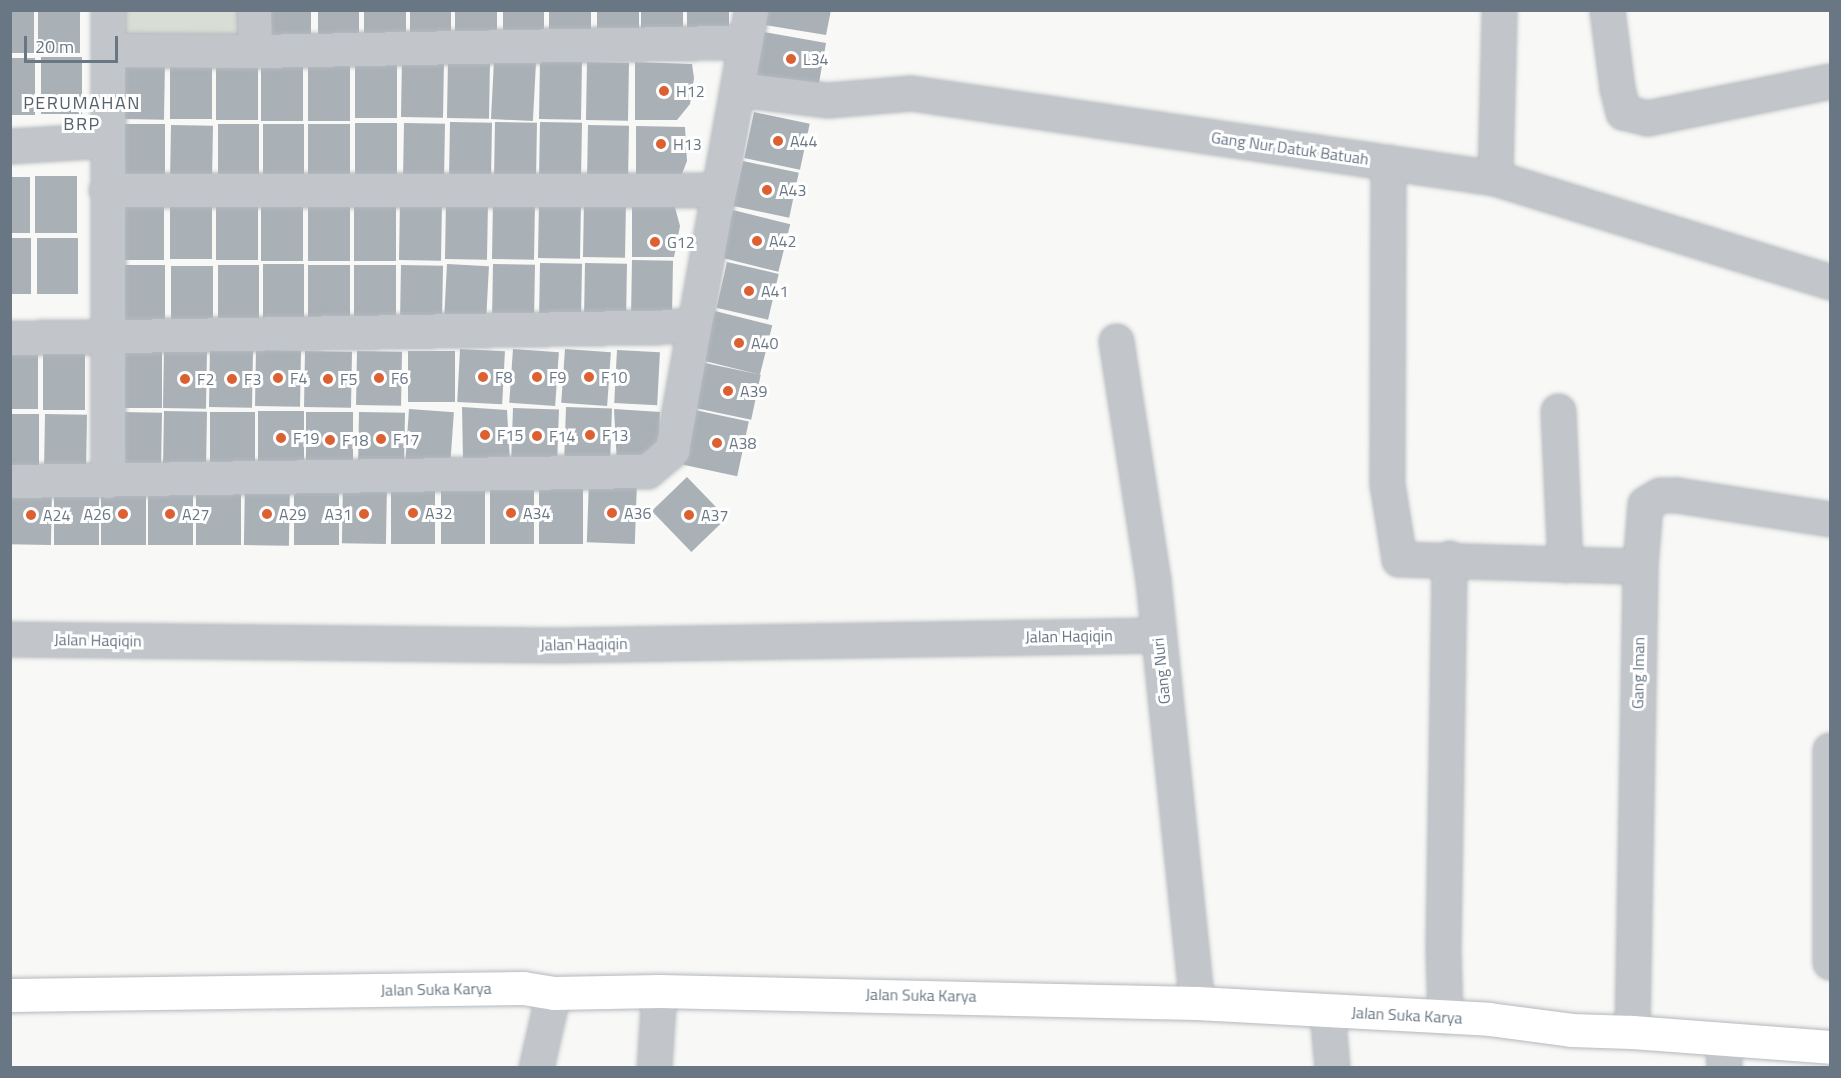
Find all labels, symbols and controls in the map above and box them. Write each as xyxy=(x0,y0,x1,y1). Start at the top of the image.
scale bar xyxy=(27,24,122,62)
text: 20 m xyxy=(35,33,74,60)
place label: L34 xyxy=(803,49,829,69)
marker: L34 xyxy=(784,52,798,66)
place label: H12 xyxy=(676,81,705,101)
marker: H12 xyxy=(657,84,671,98)
district label: PERUMAHAN BRP xyxy=(23,93,141,136)
street label: Gang Nur Datuk Batuah xyxy=(1210,127,1370,169)
place label: A44 xyxy=(790,131,817,151)
place label: H13 xyxy=(673,134,702,154)
marker: A44 xyxy=(771,134,785,148)
marker: H13 xyxy=(654,137,668,151)
place label: A43 xyxy=(779,180,806,200)
marker: A43 xyxy=(760,183,774,197)
place label: A42 xyxy=(769,231,796,251)
place label: G12 xyxy=(667,232,695,252)
marker: A42 xyxy=(750,234,764,248)
marker: G12 xyxy=(648,235,662,249)
place label: A41 xyxy=(761,281,788,301)
marker: A41 xyxy=(742,284,756,298)
place label: A40 xyxy=(751,333,778,353)
marker: A40 xyxy=(732,336,746,350)
place label: F8 xyxy=(495,367,512,387)
place label: F9 xyxy=(549,367,566,387)
place label: F10 xyxy=(601,367,627,387)
place label: F4 xyxy=(290,368,307,388)
place label: F6 xyxy=(391,368,408,388)
place label: F2 xyxy=(197,369,214,389)
place label: F3 xyxy=(244,369,261,389)
place label: F5 xyxy=(340,369,357,389)
marker: F8 xyxy=(476,370,490,384)
marker: F9 xyxy=(530,370,544,384)
marker: F10 xyxy=(582,370,596,384)
marker: F4 xyxy=(271,371,285,385)
marker: F6 xyxy=(372,371,386,385)
marker: F2 xyxy=(178,372,192,386)
marker: F3 xyxy=(225,372,239,386)
marker: F5 xyxy=(321,372,335,386)
place label: A39 xyxy=(740,381,767,401)
marker: A39 xyxy=(721,384,735,398)
place label: F15 xyxy=(497,425,523,445)
place label: F13 xyxy=(602,425,628,445)
place label: F14 xyxy=(549,426,575,446)
place label: F19 xyxy=(293,428,319,448)
marker: F15 xyxy=(478,428,492,442)
marker: F13 xyxy=(583,428,597,442)
place label: F17 xyxy=(393,429,419,449)
marker: F14 xyxy=(530,429,544,443)
place label: F18 xyxy=(342,430,368,450)
marker: F19 xyxy=(274,431,288,445)
marker: F17 xyxy=(374,432,388,446)
marker: F18 xyxy=(323,433,337,447)
place label: A38 xyxy=(729,433,756,453)
marker: A38 xyxy=(710,436,724,450)
place label: A32 xyxy=(425,503,452,523)
place label: A34 xyxy=(523,503,550,523)
place label: A36 xyxy=(624,503,651,523)
place label: A26 xyxy=(84,504,111,524)
place label: A27 xyxy=(182,504,209,524)
place label: A29 xyxy=(279,504,306,524)
place label: A31 xyxy=(325,504,352,524)
place label: A24 xyxy=(43,505,70,525)
place label: A37 xyxy=(701,505,728,525)
marker: A32 xyxy=(406,506,420,520)
marker: A34 xyxy=(504,506,518,520)
marker: A36 xyxy=(605,506,619,520)
marker: A26 xyxy=(116,507,130,521)
marker: A27 xyxy=(163,507,177,521)
marker: A29 xyxy=(260,507,274,521)
marker: A31 xyxy=(357,507,371,521)
marker: A24 xyxy=(24,508,38,522)
marker: A37 xyxy=(682,508,696,522)
street label: Jalan Haqiqin xyxy=(1025,626,1113,646)
street label: Jalan Haqiqin xyxy=(54,630,142,650)
street label: Jalan Haqiqin xyxy=(540,634,628,654)
street label: Gang Nuri xyxy=(1148,637,1174,705)
street label: Gang Iman xyxy=(1628,637,1648,709)
street label: Jalan Suka Karya xyxy=(380,978,492,1000)
street label: Jalan Suka Karya xyxy=(865,984,977,1006)
street label: Jalan Suka Karya xyxy=(1351,1003,1463,1027)

